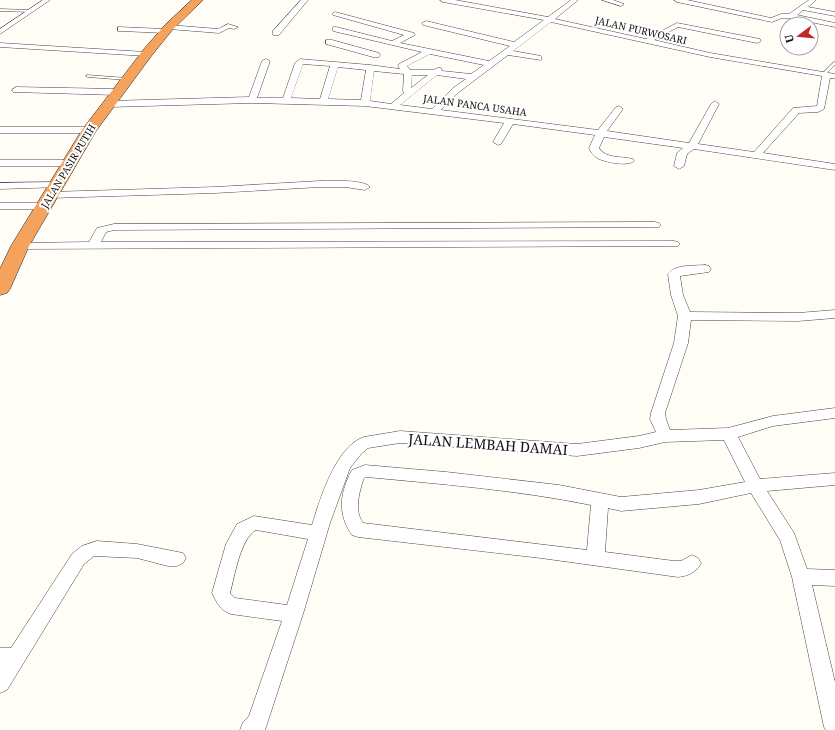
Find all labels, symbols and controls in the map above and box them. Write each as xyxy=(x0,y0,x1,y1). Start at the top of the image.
street label: JALAN PURWOSARI xyxy=(593,12,689,47)
north arrow xyxy=(779,16,819,56)
text: U xyxy=(780,32,797,45)
street label: JALAN PANCA USAHA xyxy=(421,91,529,119)
street label: JALAN PASIR PUTIH xyxy=(37,121,99,212)
street label: JALAN LEMBAH DAMAI xyxy=(407,429,568,459)

